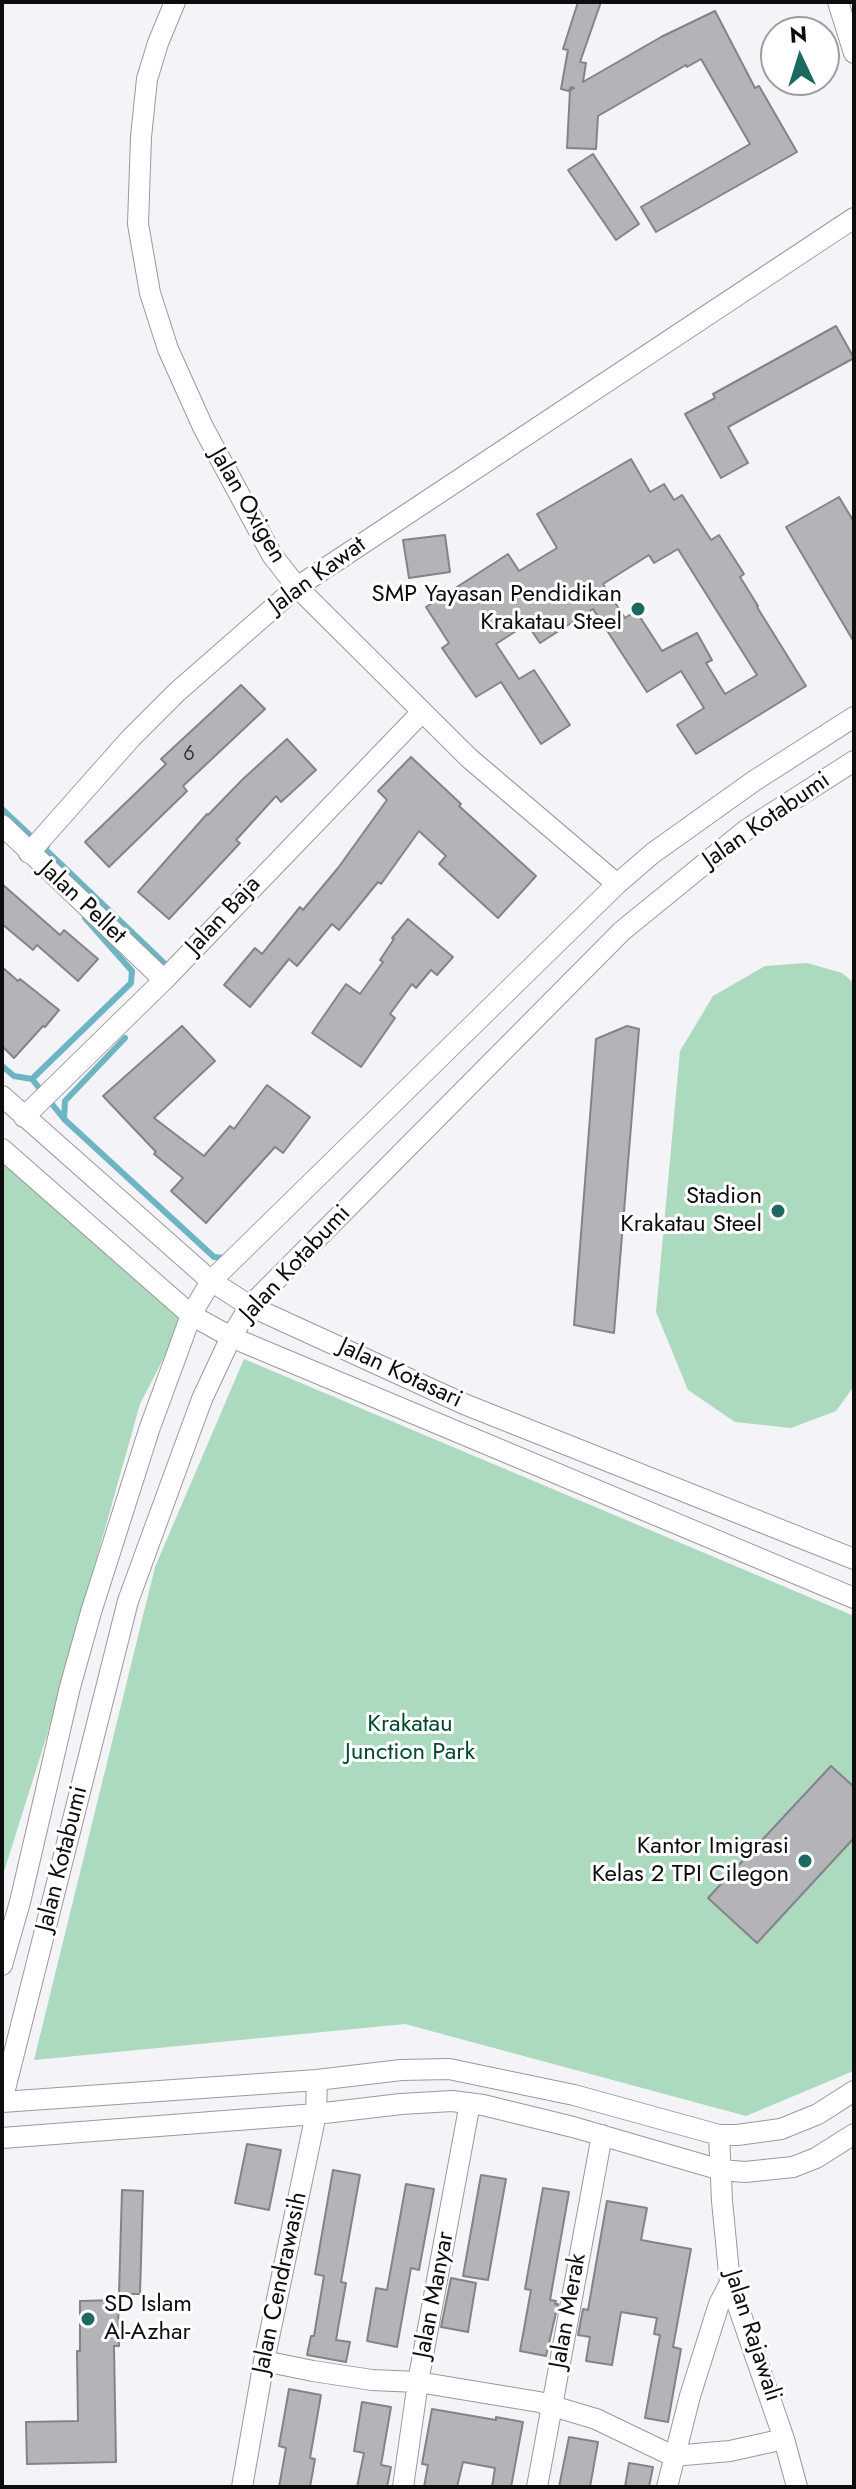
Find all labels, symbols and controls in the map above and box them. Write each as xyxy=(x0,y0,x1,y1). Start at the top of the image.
north arrow xyxy=(760,16,840,96)
text: N xyxy=(789,17,808,51)
street label: Jalan Oxigen xyxy=(203,443,291,569)
street label: Jalan Kawat xyxy=(264,531,372,621)
place label: SMP Yayasan Pendidikan Krakatau Steel xyxy=(372,581,622,637)
marker: SMP Yayasan Pendidikan Krakatau Steel xyxy=(629,600,647,618)
house number: 6 xyxy=(183,743,195,767)
street label: Jalan Kotabumi xyxy=(698,767,836,875)
street label: Jalan Pellet xyxy=(33,856,131,950)
street label: Jalan Baja xyxy=(181,871,267,961)
place label: Stadion Krakatau Steel xyxy=(620,1183,762,1239)
street label: Jalan Kotabumi xyxy=(235,1200,357,1328)
marker: Stadion Krakatau Steel xyxy=(769,1202,787,1220)
street label: Jalan Kotasari xyxy=(334,1333,466,1415)
park label: Krakatau Junction Park xyxy=(345,1711,475,1767)
street label: Jalan Kotabumi xyxy=(31,1783,95,1935)
place label: Kantor Imigrasi Kelas 2 TPI Cilegon xyxy=(592,1833,789,1889)
marker: Kantor Imigrasi Kelas 2 TPI Cilegon xyxy=(796,1852,814,1870)
street label: Jalan Cendrawasih xyxy=(248,2189,314,2377)
street label: Jalan Manyar xyxy=(409,2229,461,2361)
street label: Jalan Merak xyxy=(545,2251,593,2371)
street label: Jalan Rajawali xyxy=(717,2267,787,2405)
place label: SD Islam Al-Azhar xyxy=(104,2291,192,2347)
marker: SD Islam Al-Azhar xyxy=(79,2310,97,2328)

